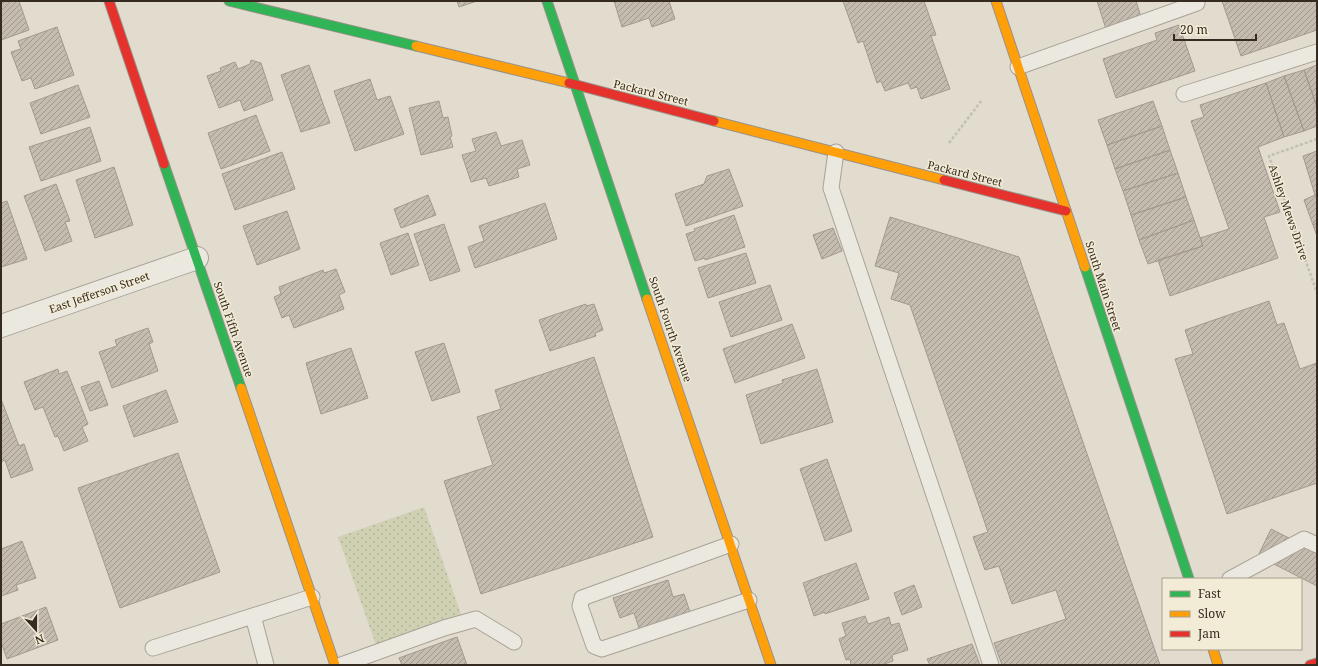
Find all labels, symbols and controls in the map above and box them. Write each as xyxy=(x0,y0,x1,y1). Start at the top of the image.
scale bar xyxy=(1174,16,1256,42)
text: 20 m xyxy=(1180,21,1208,38)
street label: Packard Street xyxy=(612,75,690,109)
street label: Packard Street xyxy=(926,156,1004,190)
street label: Ashley Mews Drive xyxy=(1266,162,1312,262)
street label: South Main Street xyxy=(1082,239,1126,333)
street label: East Jefferson Street xyxy=(47,268,151,316)
street label: South Fourth Avenue xyxy=(646,274,696,384)
street label: South Fifth Avenue xyxy=(211,279,257,379)
legend xyxy=(1162,578,1302,650)
text: Fast xyxy=(1198,585,1221,602)
text: Slow xyxy=(1198,605,1226,622)
north arrow xyxy=(16,610,56,650)
text: Jam xyxy=(1197,625,1220,642)
text: N xyxy=(33,631,46,648)

